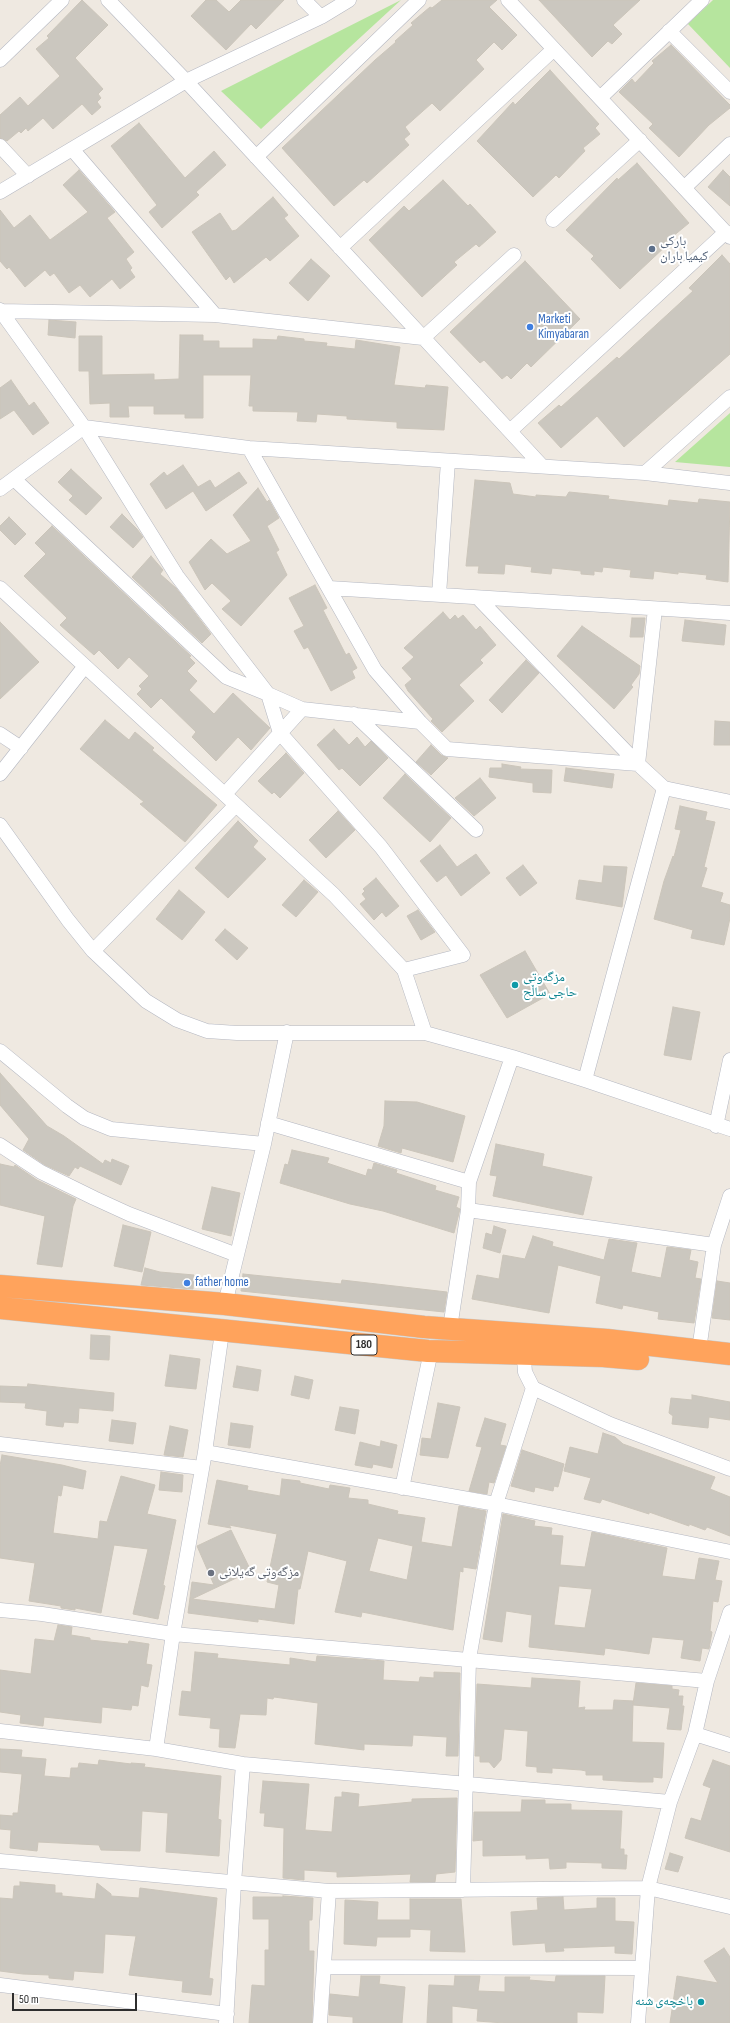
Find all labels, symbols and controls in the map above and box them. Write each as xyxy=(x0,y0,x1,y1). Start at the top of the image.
place label: باركى كيميا باران xyxy=(660,234,708,265)
marker: باركى كيميا باران xyxy=(647,244,657,254)
place label: Marketi Kimyabaran xyxy=(538,312,589,343)
marker: Marketi Kimyabaran xyxy=(525,322,535,332)
place label: مزگەوتی حاجی ساڵح xyxy=(523,970,577,1001)
marker: مزگەوتی حاجی ساڵح xyxy=(510,980,520,990)
place label: father home xyxy=(195,1275,249,1291)
marker: father home xyxy=(182,1278,192,1288)
road number: 180 xyxy=(351,1335,377,1355)
place label: مزگەوتی گەیلانی xyxy=(219,1565,299,1581)
marker: مزگەوتی گەیلانی xyxy=(206,1568,216,1578)
scale bar xyxy=(14,1985,139,2011)
text: 50 m xyxy=(19,1992,39,2007)
place label: باخچەی شنە xyxy=(635,1994,693,2010)
marker: باخچەی شنە xyxy=(696,1997,706,2007)

